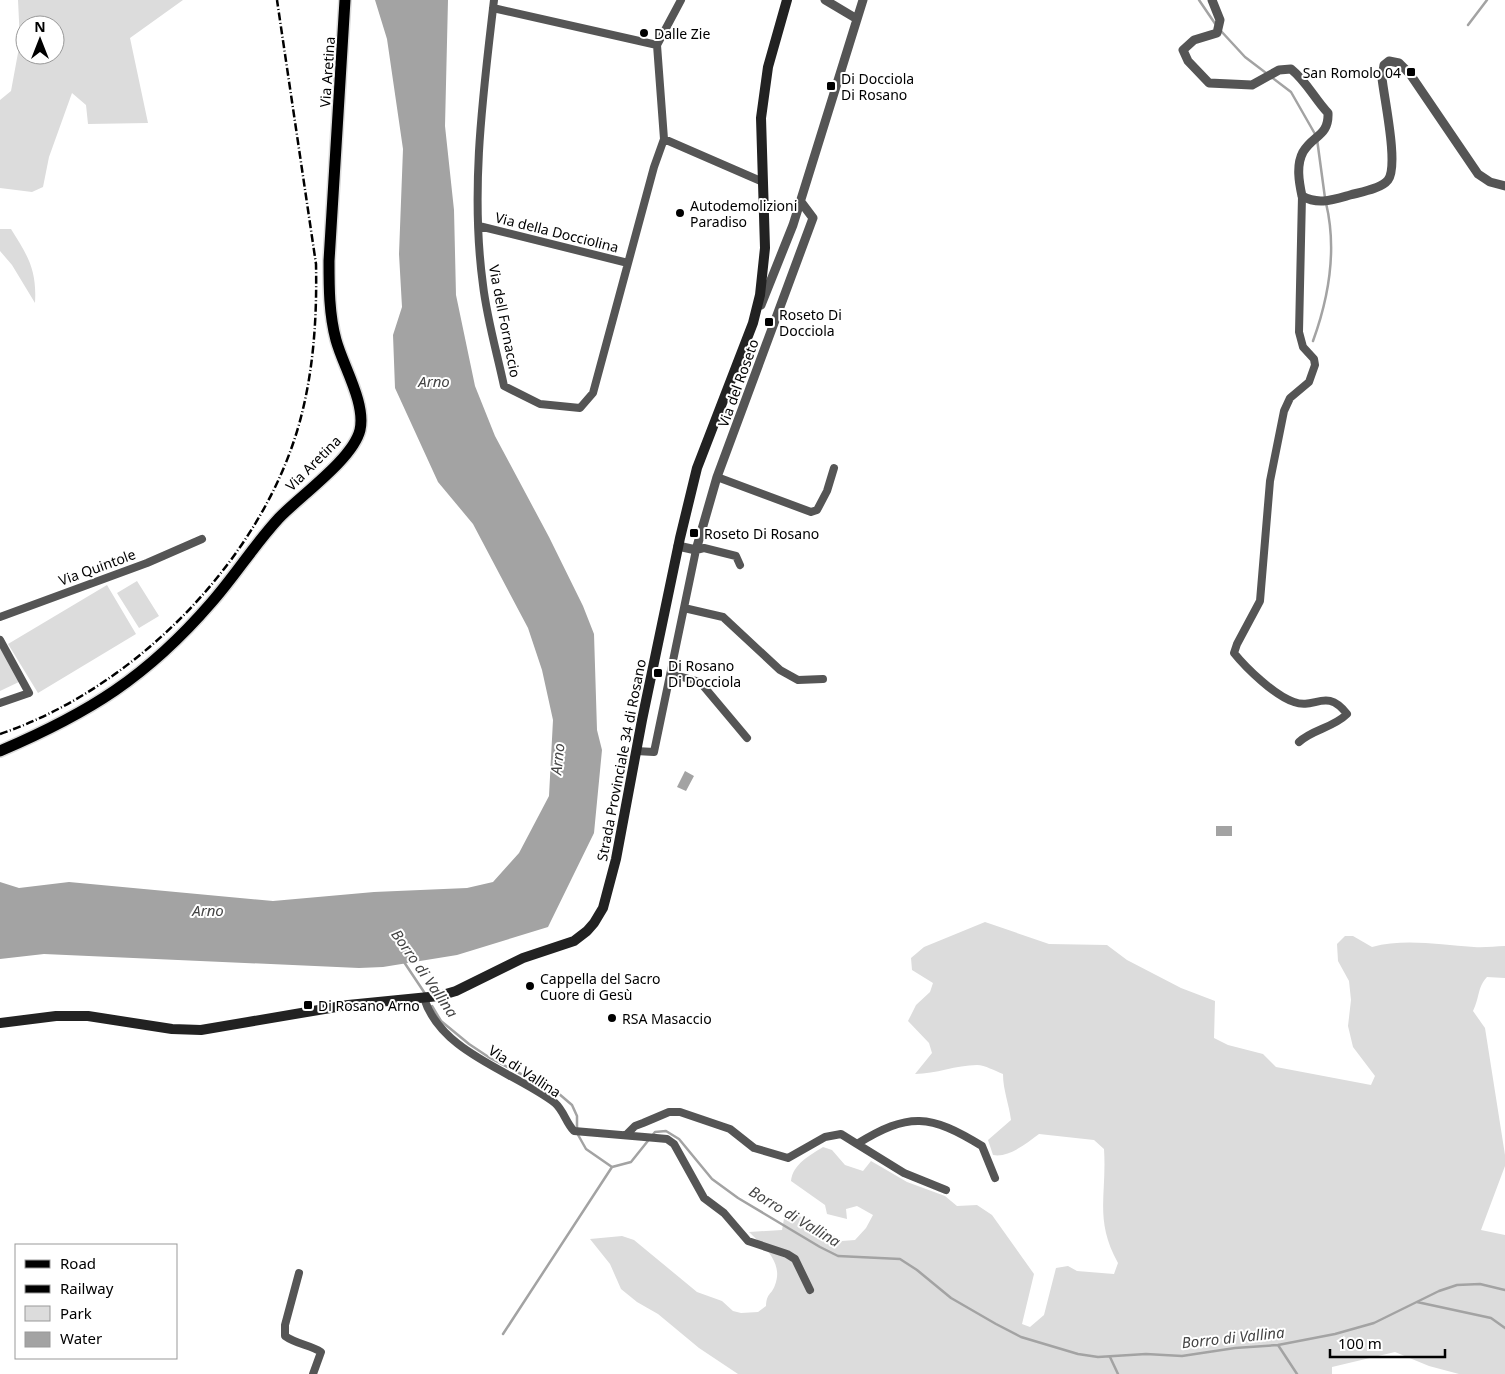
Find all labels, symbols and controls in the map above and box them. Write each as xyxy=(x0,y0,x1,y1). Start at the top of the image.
north arrow xyxy=(15,15,65,65)
text: N xyxy=(34,17,46,36)
place label: Dalle Zie xyxy=(654,24,710,43)
marker: Dalle Zie xyxy=(638,27,650,39)
street label: Via Aretina xyxy=(315,36,339,108)
place label: San Romolo 04 xyxy=(1303,63,1401,82)
marker: San Romolo 04 xyxy=(1405,66,1417,78)
place label: Di Docciola Di Rosano xyxy=(841,69,914,104)
marker: Di Docciola Di Rosano xyxy=(825,80,837,92)
place label: Autodemolizioni Paradiso xyxy=(690,196,797,231)
street label: Via della Docciolina xyxy=(493,207,621,257)
marker: Autodemolizioni Paradiso xyxy=(674,207,686,219)
street label: Via dell Fornaccio xyxy=(485,263,525,379)
place label: Roseto Di Docciola xyxy=(779,305,842,340)
marker: Roseto Di Docciola xyxy=(763,316,775,328)
street label: Via del Roseto xyxy=(713,336,763,430)
water label: Arno xyxy=(417,371,450,391)
street label: Via Aretina xyxy=(281,431,345,495)
place label: Roseto Di Rosano xyxy=(704,524,819,543)
marker: Roseto Di Rosano xyxy=(688,527,700,539)
street label: Via Quintole xyxy=(56,544,138,590)
place label: Di Rosano Di Docciola xyxy=(668,656,741,691)
street label: Strada Provinciale 34 di Rosano xyxy=(592,657,650,863)
marker: Di Rosano Di Docciola xyxy=(652,667,664,679)
water label: Arno xyxy=(545,742,569,777)
water label: Arno xyxy=(191,900,224,920)
water label: Borro di Vallina xyxy=(387,925,463,1021)
place label: Cappella del Sacro Cuore di Gesù xyxy=(540,969,661,1004)
marker: Cappella del Sacro Cuore di Gesù xyxy=(524,980,536,992)
place label: Di Rosano Arno xyxy=(318,996,420,1015)
marker: Di Rosano Arno xyxy=(302,999,314,1011)
place label: RSA Masaccio xyxy=(622,1009,712,1028)
marker: RSA Masaccio xyxy=(606,1012,618,1024)
street label: Via di Vallina xyxy=(485,1041,565,1101)
water label: Borro di Vallina xyxy=(746,1181,845,1251)
legend xyxy=(15,1244,178,1359)
text: Road xyxy=(60,1253,96,1273)
text: Railway xyxy=(60,1278,114,1298)
text: Park xyxy=(60,1303,92,1323)
water label: Borro di Vallina xyxy=(1181,1322,1286,1352)
scale bar xyxy=(1330,1326,1445,1358)
text: Water xyxy=(60,1328,102,1348)
text: 100 m xyxy=(1338,1333,1382,1353)

